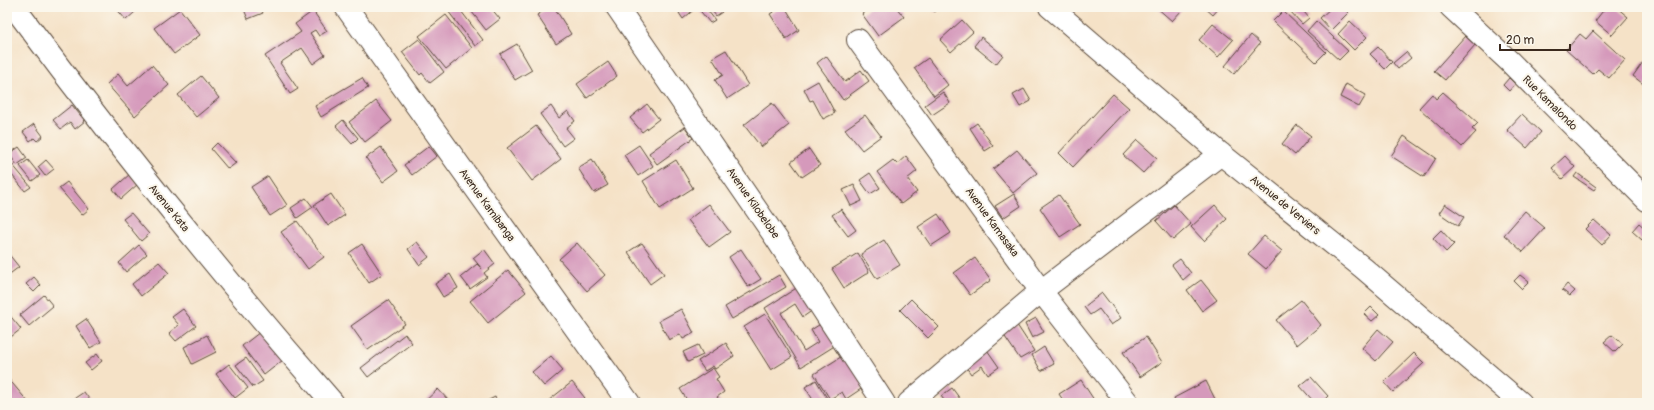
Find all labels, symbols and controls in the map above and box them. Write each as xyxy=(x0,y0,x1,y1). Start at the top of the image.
scale bar xyxy=(1500,26,1570,52)
text: 20 m xyxy=(1506,33,1535,48)
street label: Rue Kamalondo xyxy=(1520,73,1580,133)
street label: Avenue Kilobelobe xyxy=(724,165,783,241)
street label: Avenue Kamibanga xyxy=(456,166,518,244)
street label: Avenue de Verviers xyxy=(1247,173,1323,237)
street label: Avenue Kata xyxy=(146,182,192,234)
street label: Avenue Kamasaka xyxy=(962,185,1022,259)

